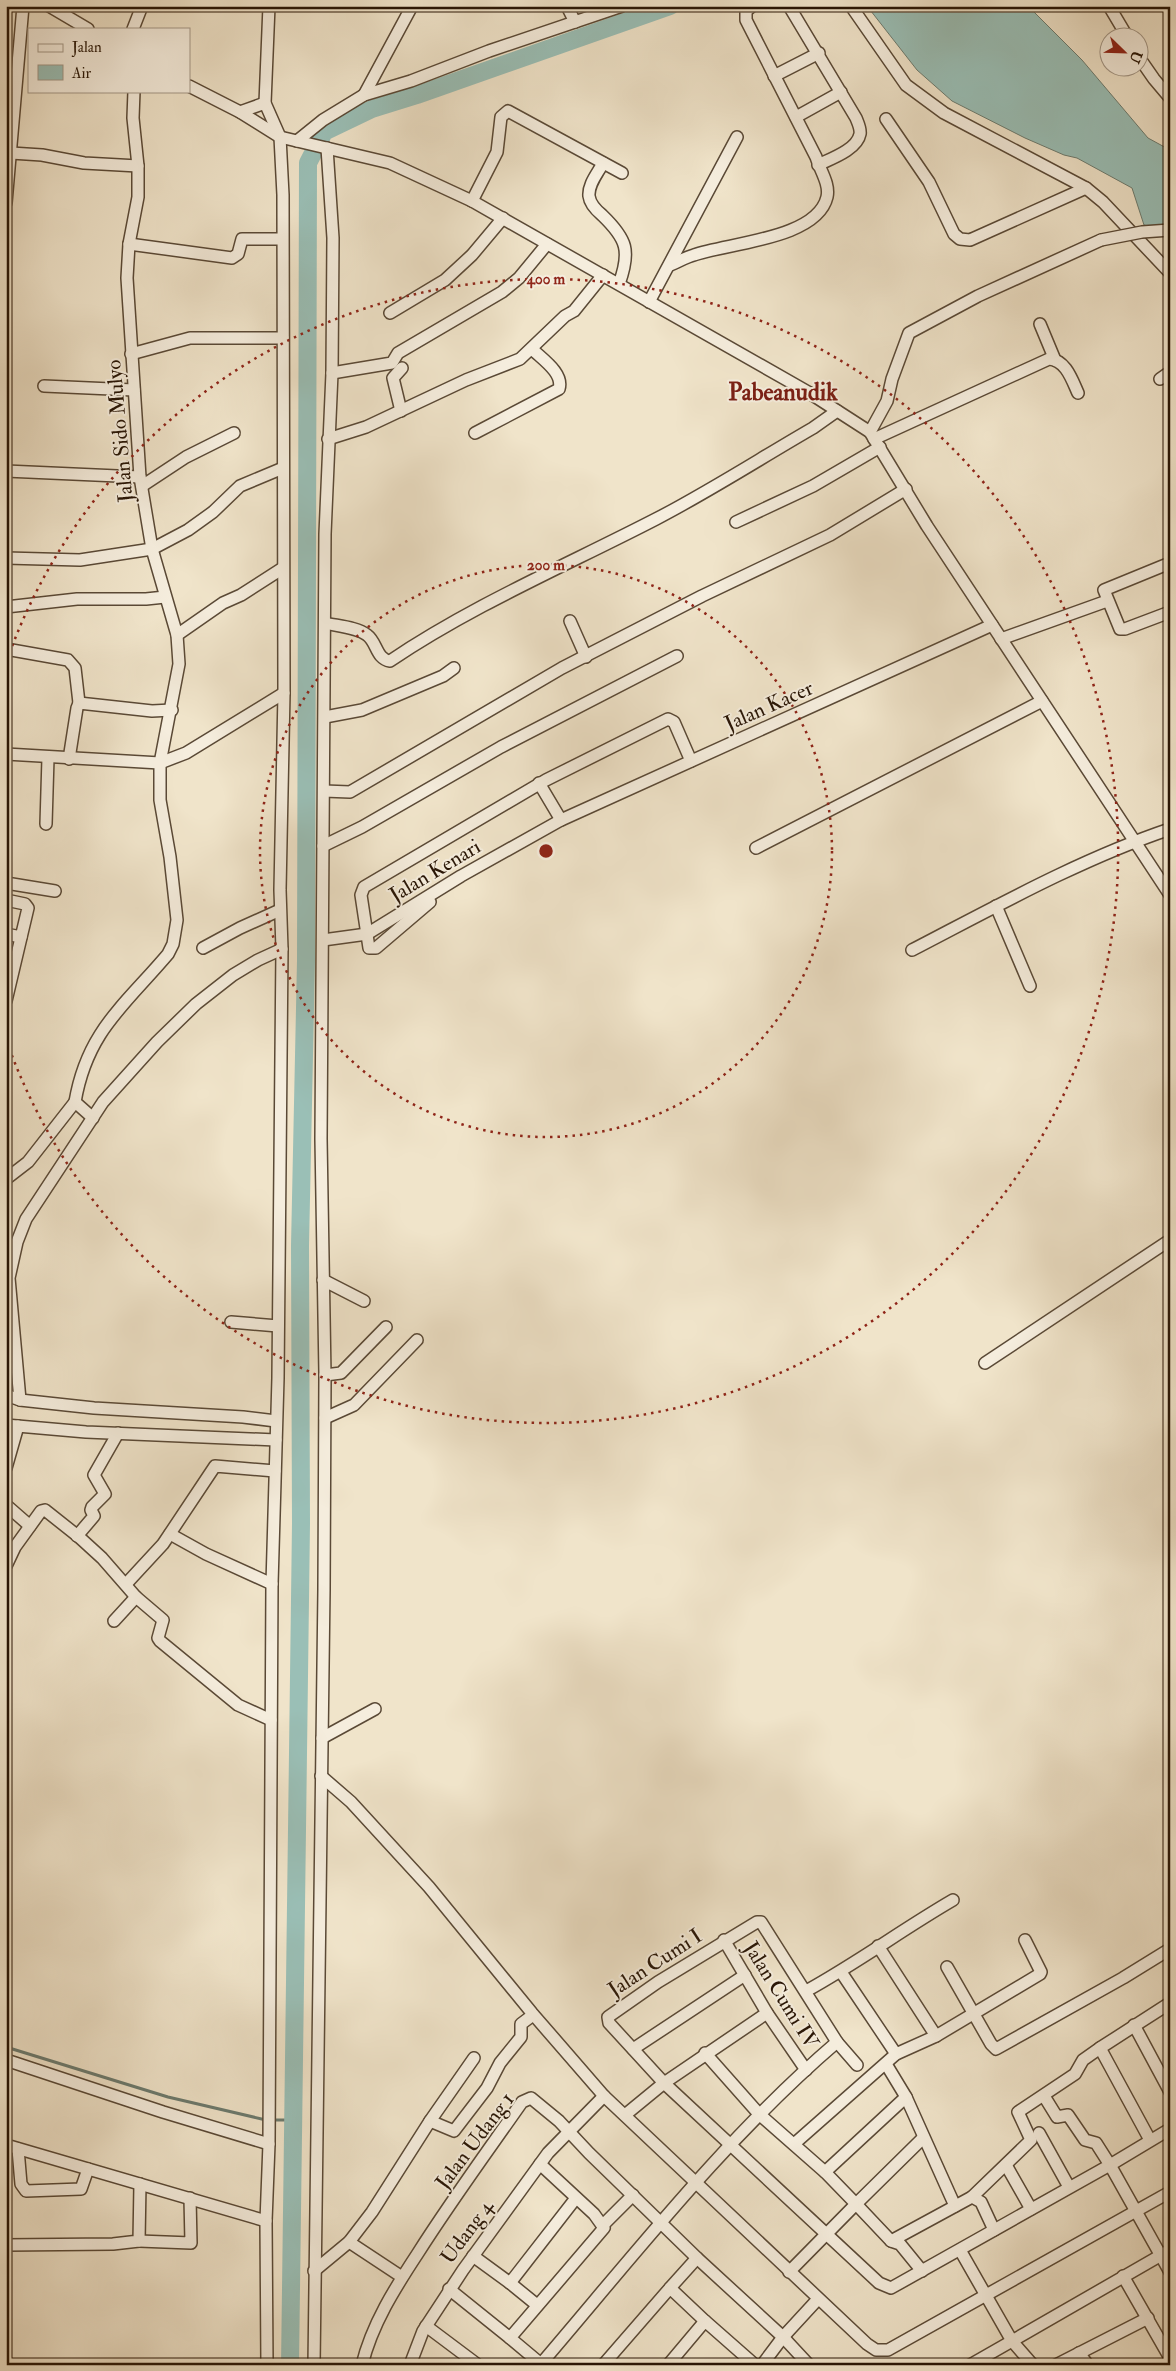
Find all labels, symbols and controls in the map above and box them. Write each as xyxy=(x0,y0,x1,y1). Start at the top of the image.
legend xyxy=(28,28,190,92)
north arrow xyxy=(1098,28,1148,78)
text: Jalan xyxy=(71,38,102,58)
text: U xyxy=(1125,48,1146,66)
text: Air xyxy=(71,64,92,83)
text: 400 m xyxy=(526,270,565,289)
street label: Jalan Sido Mulyo xyxy=(100,358,140,505)
district label: Pabeanudik xyxy=(728,377,838,408)
text: 200 m xyxy=(527,556,565,575)
street label: Jalan Kacer xyxy=(720,674,818,738)
street label: Jalan Kenari xyxy=(383,833,486,909)
centre of rings xyxy=(537,842,555,860)
street label: Jalan Cumi I xyxy=(602,1923,707,2004)
street label: Jalan Cumi IV xyxy=(737,1935,825,2055)
street label: Jalan Udang 1 xyxy=(429,2087,520,2196)
street label: Udang 4 xyxy=(435,2193,500,2269)

